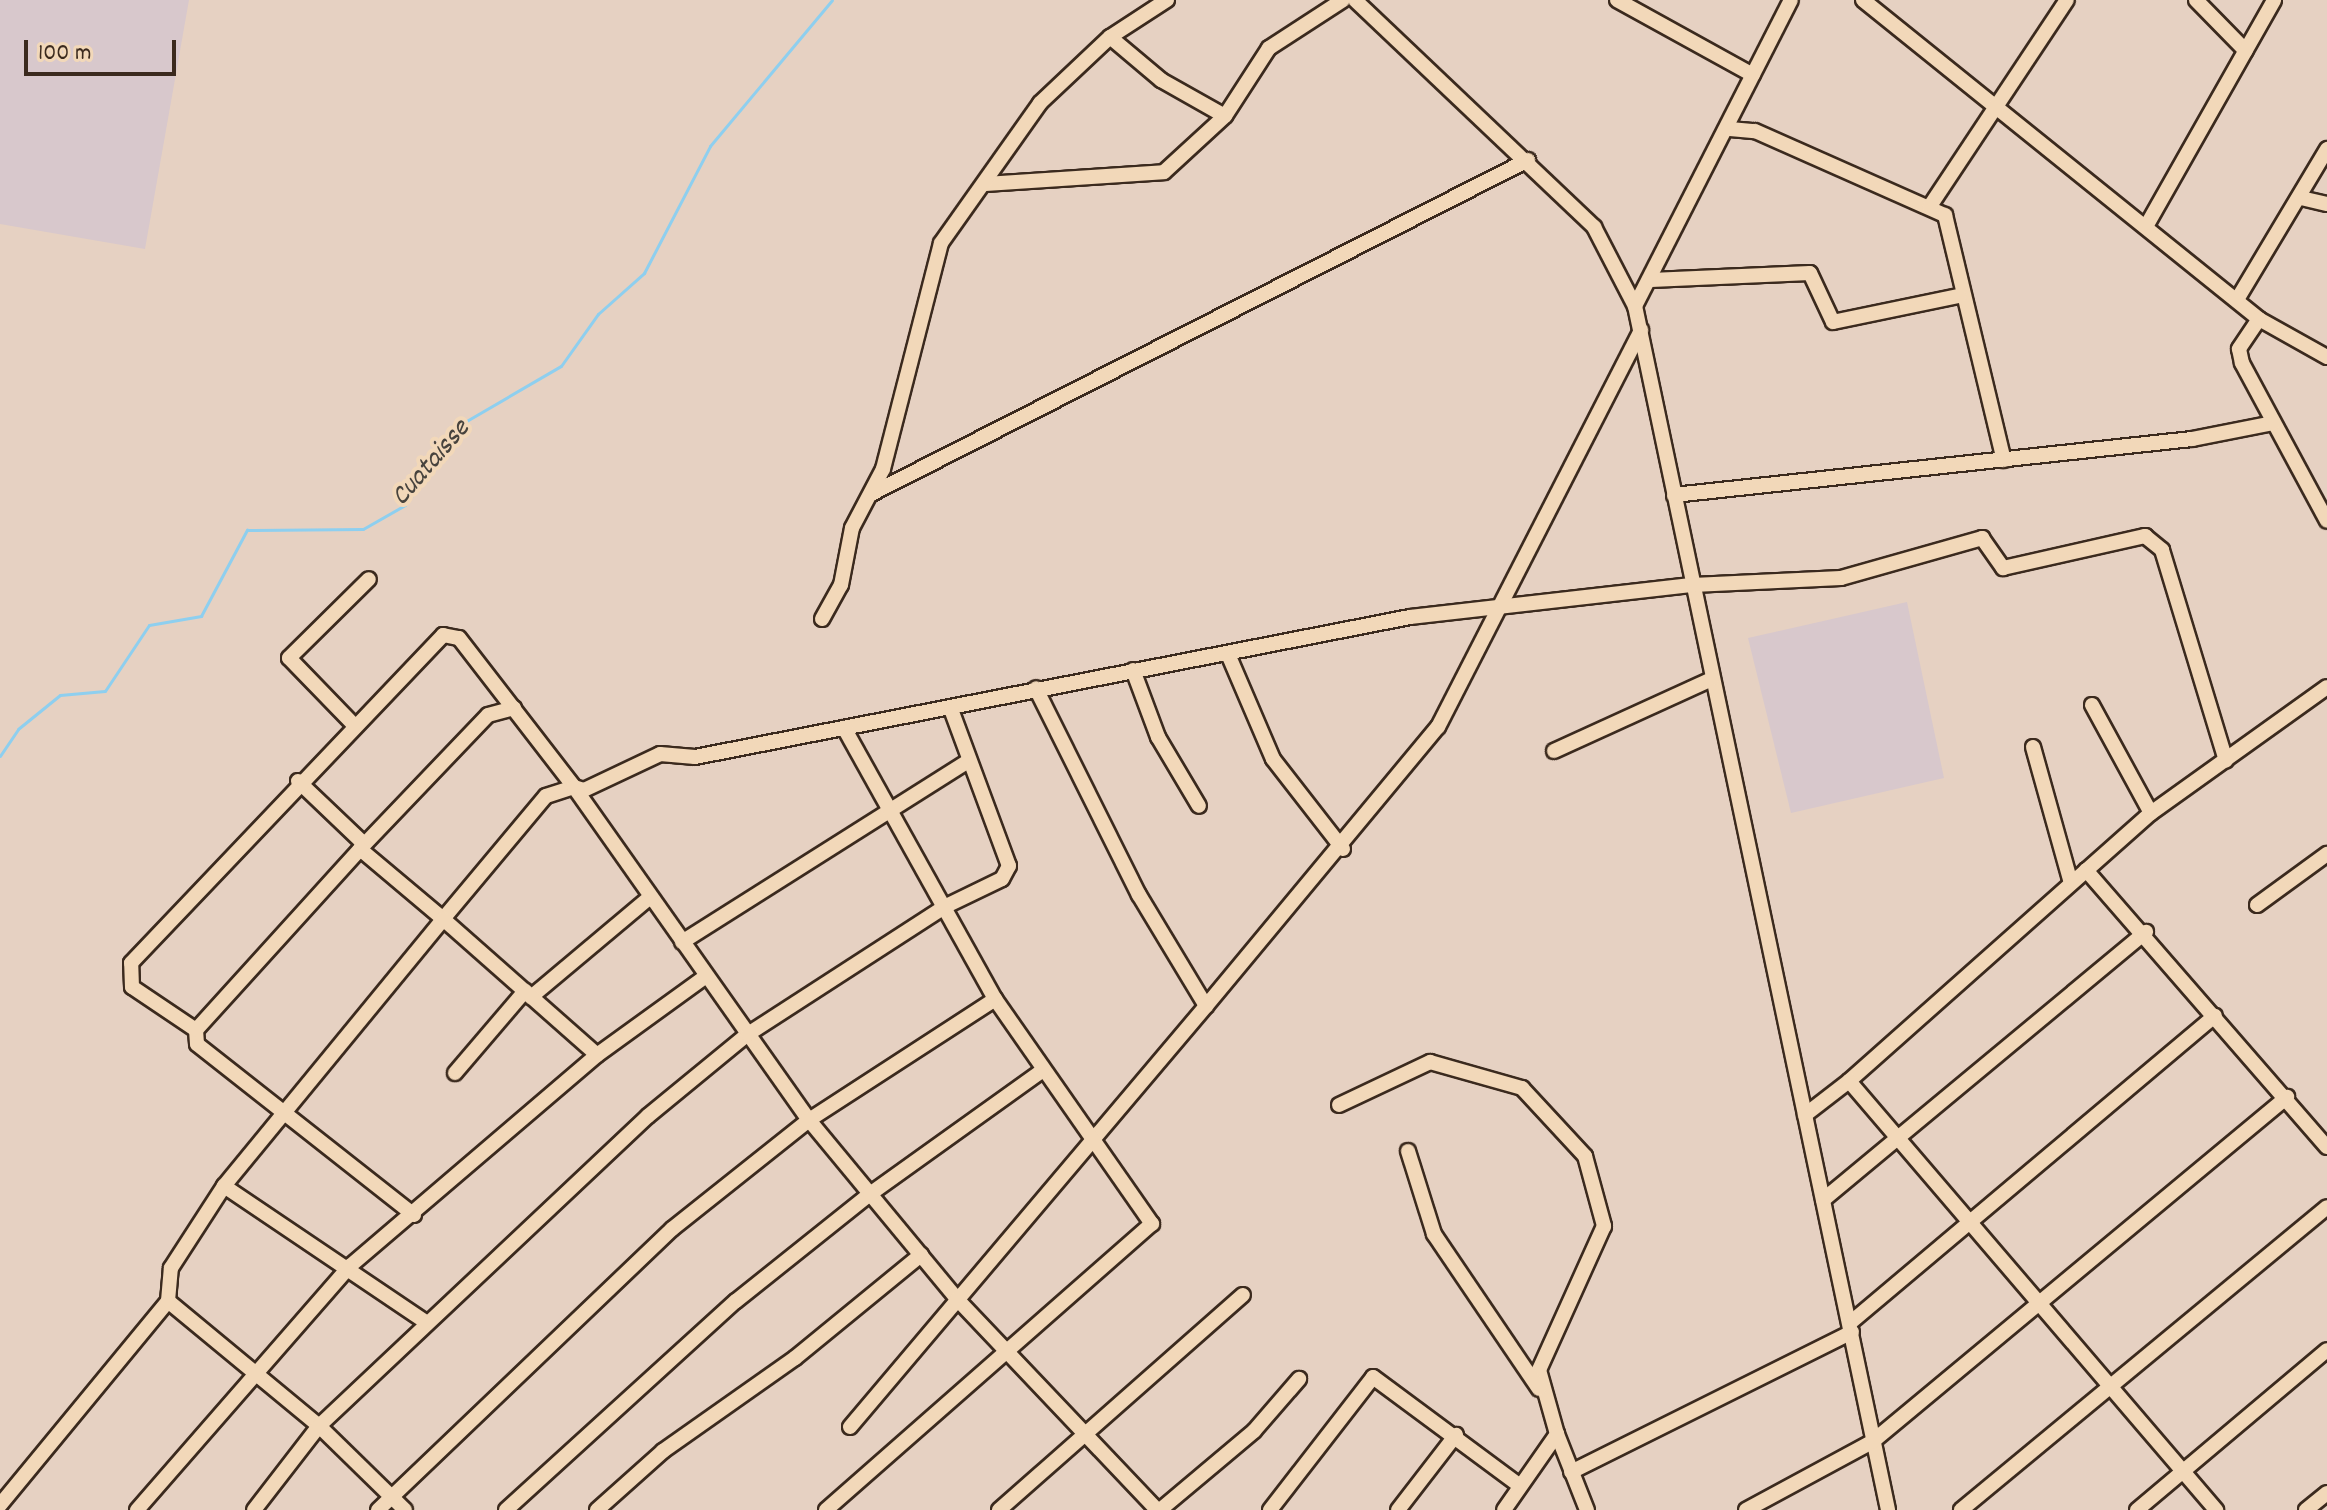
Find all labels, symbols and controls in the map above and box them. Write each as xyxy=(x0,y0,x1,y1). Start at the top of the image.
scale bar xyxy=(28,24,180,74)
text: 100 m xyxy=(38,37,91,71)
water label: Cuataisse xyxy=(385,414,479,514)

